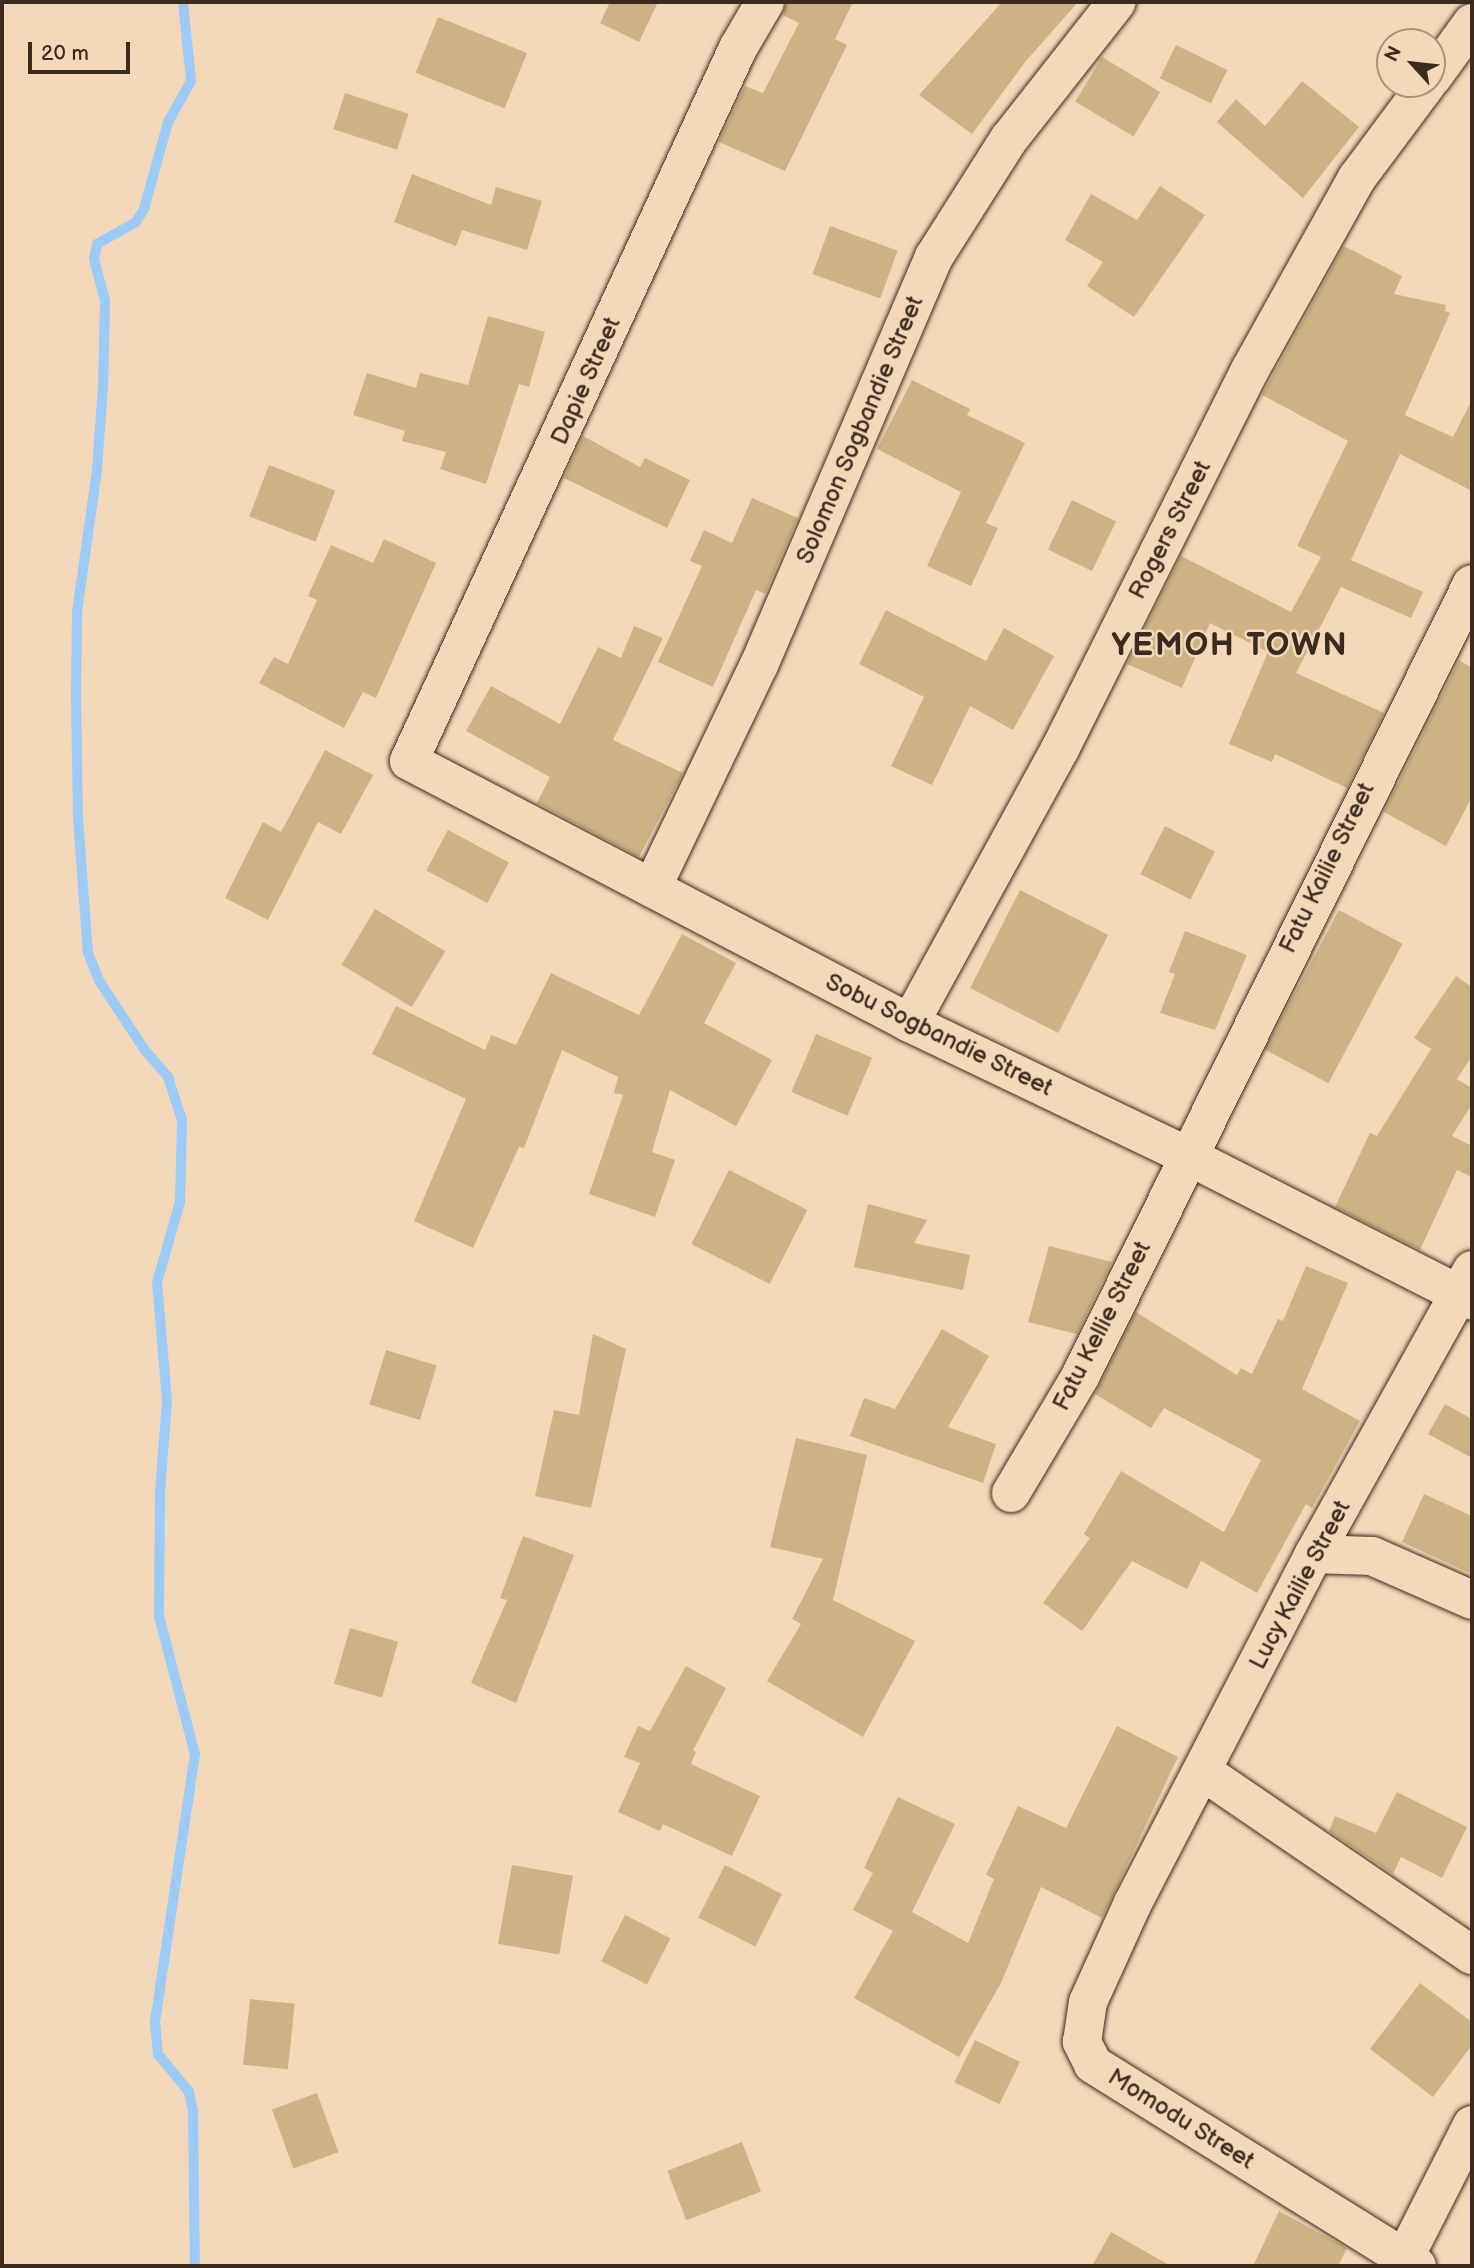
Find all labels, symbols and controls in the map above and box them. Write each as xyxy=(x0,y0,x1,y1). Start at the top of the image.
scale bar xyxy=(32,28,133,72)
north arrow xyxy=(1376,28,1446,98)
text: 20 m xyxy=(41,41,89,66)
text: N xyxy=(1380,43,1407,66)
street label: Solomon Sogbandie Street xyxy=(790,291,930,569)
street label: Dapie Street xyxy=(545,313,627,449)
street label: Rogers Street xyxy=(1123,456,1217,604)
district label: YEMOH TOWN xyxy=(1113,627,1347,665)
street label: Fatu Kailie Street xyxy=(1273,778,1381,958)
street label: Sobu Sogbandie Street xyxy=(820,967,1058,1103)
street label: Fatu Kellie Street xyxy=(1047,1236,1157,1416)
street label: Lucy Kailie Street xyxy=(1243,1495,1357,1675)
street label: Momodu Street xyxy=(1102,2062,1260,2176)

